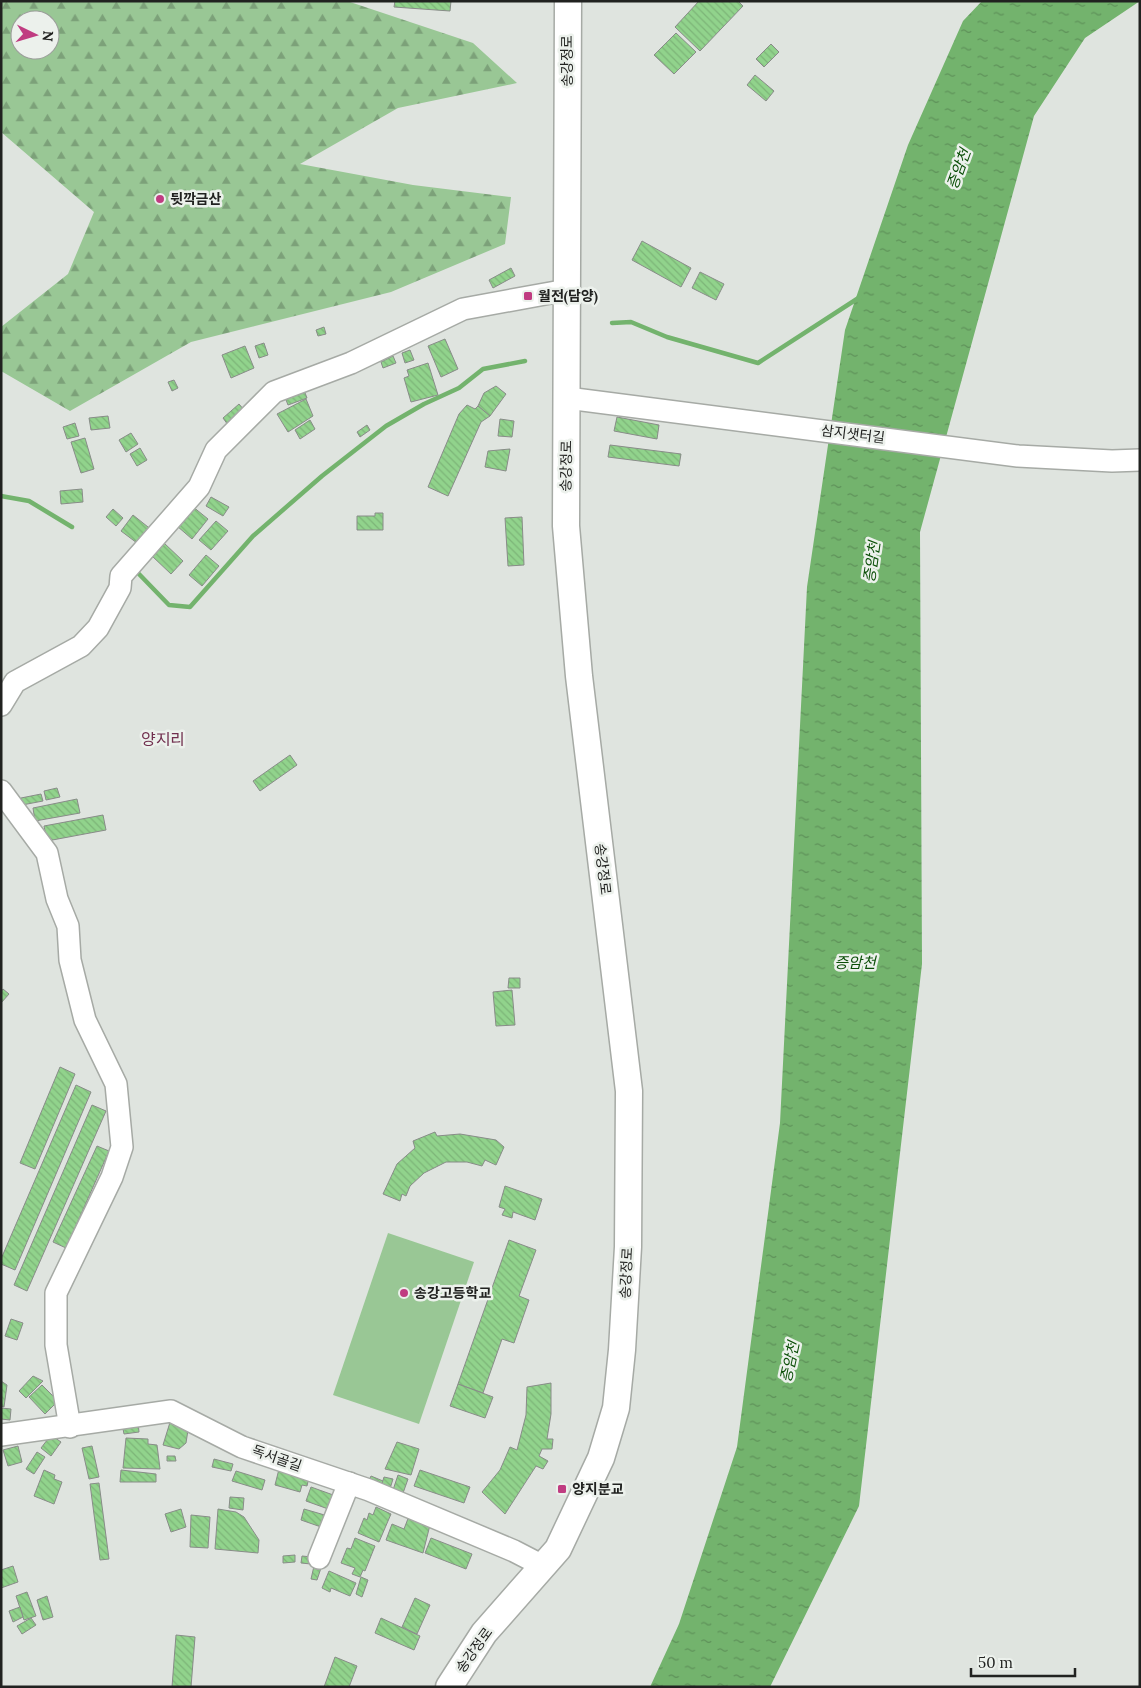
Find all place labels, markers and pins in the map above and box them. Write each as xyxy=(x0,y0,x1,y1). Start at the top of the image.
place label: 뒷깍금산 xyxy=(170,190,222,208)
marker: 뒷깍금산 xyxy=(154,193,166,205)
place label: 월전(담양) xyxy=(538,287,598,305)
marker: 월전(담양) xyxy=(522,290,534,302)
place label: 송강고등학교 xyxy=(414,1284,491,1302)
marker: 송강고등학교 xyxy=(398,1287,410,1299)
place label: 양지분교 xyxy=(572,1480,624,1498)
marker: 양지분교 xyxy=(556,1483,568,1495)

